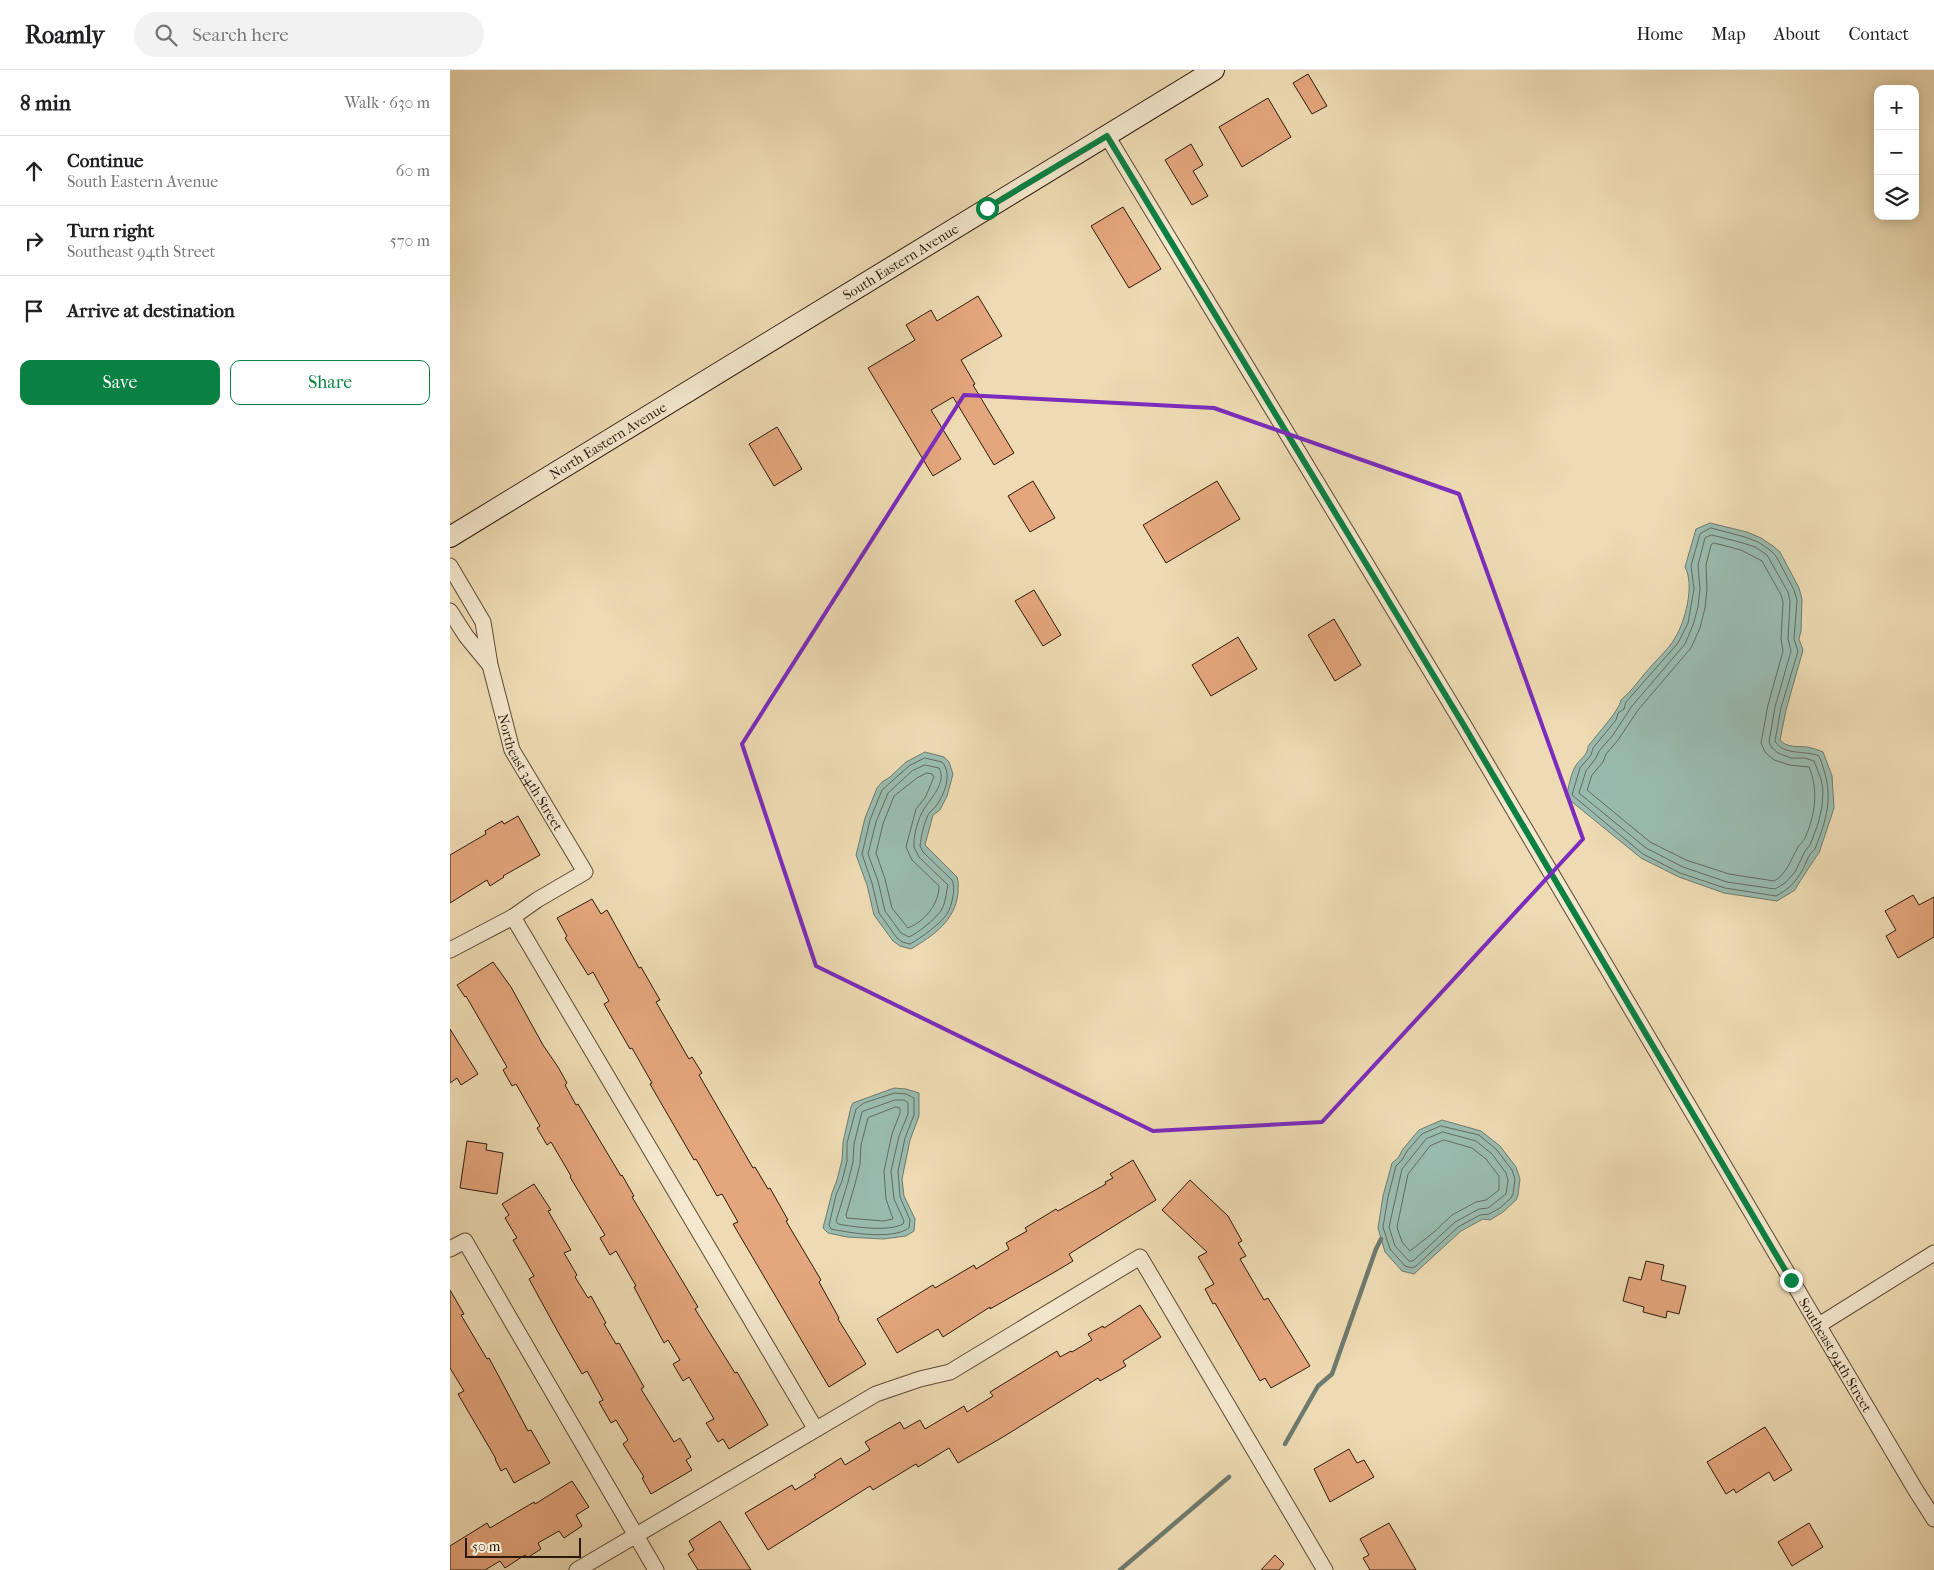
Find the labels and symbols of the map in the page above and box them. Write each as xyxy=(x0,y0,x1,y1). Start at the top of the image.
route start xyxy=(976,197,999,220)
street label: South Eastern Avenue xyxy=(840,220,962,304)
street label: North Eastern Avenue xyxy=(547,399,670,483)
street label: Northeast 34th Street xyxy=(494,712,566,834)
route end xyxy=(1780,1269,1803,1292)
street label: Southeast 94th Street xyxy=(1795,1295,1876,1415)
scale bar xyxy=(465,1535,581,1558)

